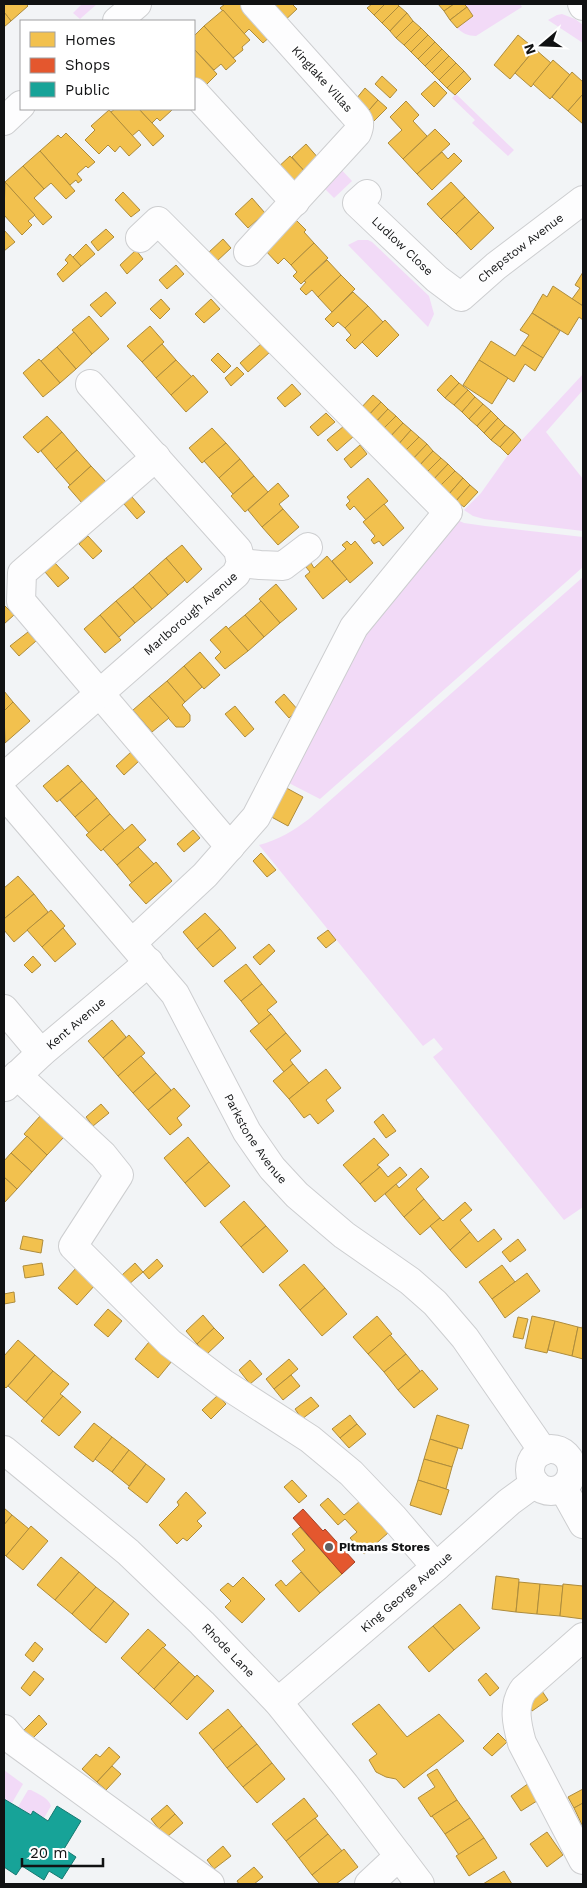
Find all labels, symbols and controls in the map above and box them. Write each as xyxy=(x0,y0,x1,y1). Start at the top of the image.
legend xyxy=(20,20,195,110)
north arrow xyxy=(517,20,567,70)
text: Homes xyxy=(65,31,116,49)
text: N xyxy=(520,42,539,57)
street label: Kinglake Villas xyxy=(289,43,355,115)
text: Shops xyxy=(65,56,110,74)
text: Public xyxy=(65,81,110,99)
street label: Chepstow Avenue xyxy=(475,210,566,286)
street label: Ludlow Close xyxy=(369,214,436,278)
street label: Marlborough Avenue xyxy=(141,569,240,658)
street label: Kent Avenue xyxy=(43,995,108,1053)
street label: Parkstone Avenue xyxy=(221,1091,290,1187)
place label: Pitmans Stores xyxy=(339,1540,430,1554)
marker: Pitmans Stores xyxy=(323,1541,335,1553)
street label: King George Avenue xyxy=(358,1549,455,1635)
street label: Rhode Lane xyxy=(199,1620,257,1680)
scale bar xyxy=(22,1836,104,1868)
text: 20 m xyxy=(30,1844,68,1862)

